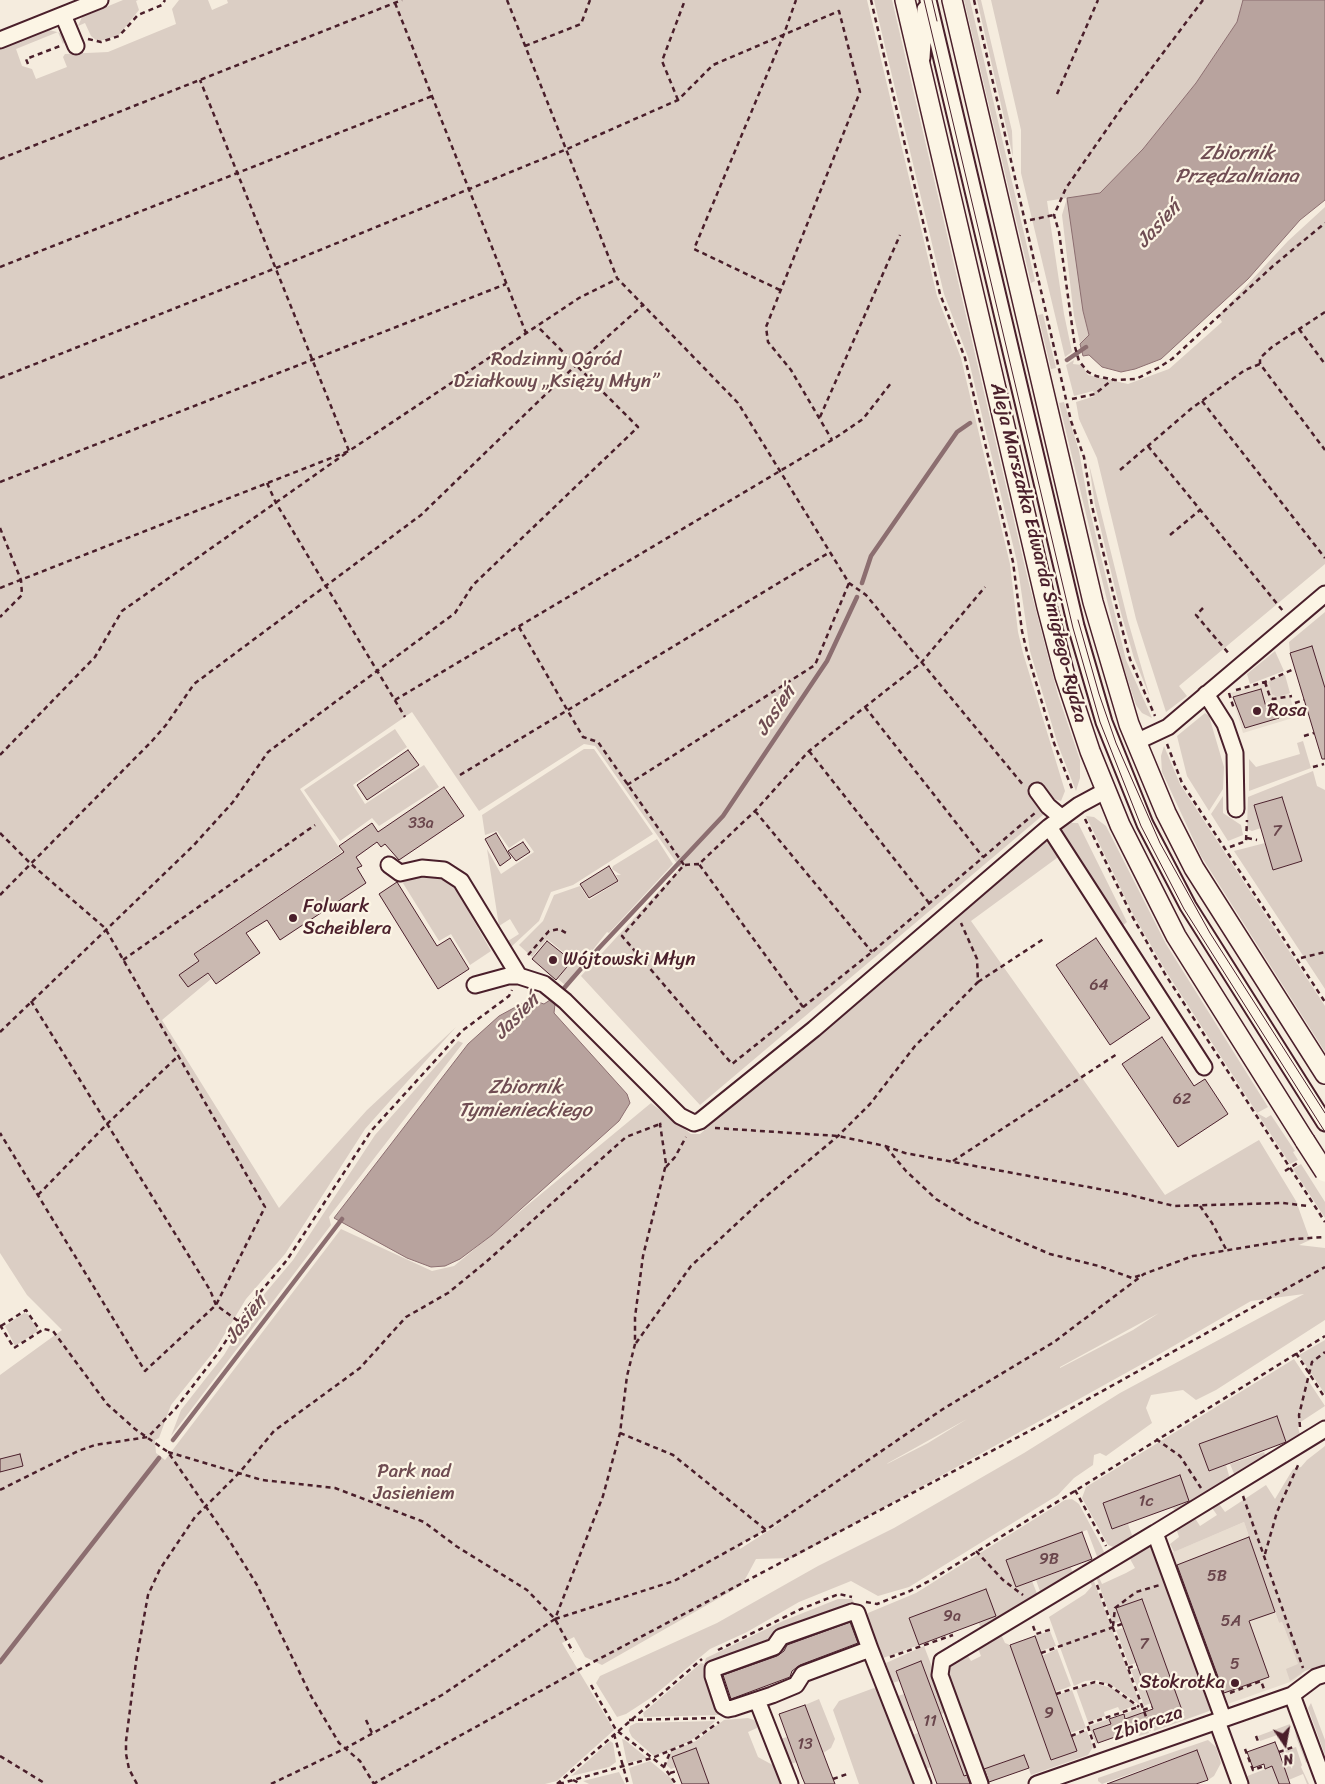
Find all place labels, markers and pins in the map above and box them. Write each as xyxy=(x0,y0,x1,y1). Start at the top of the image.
place label: Rosa xyxy=(1267,700,1306,722)
marker: Rosa xyxy=(1251,705,1263,717)
place label: Folwark Scheiblera xyxy=(303,896,391,940)
marker: Folwark Scheiblera xyxy=(287,912,299,924)
place label: Wójtowski Młyn xyxy=(563,949,695,971)
marker: Wójtowski Młyn xyxy=(547,954,559,966)
place label: Stokrotka xyxy=(1140,1672,1225,1694)
marker: Stokrotka xyxy=(1229,1677,1241,1689)

